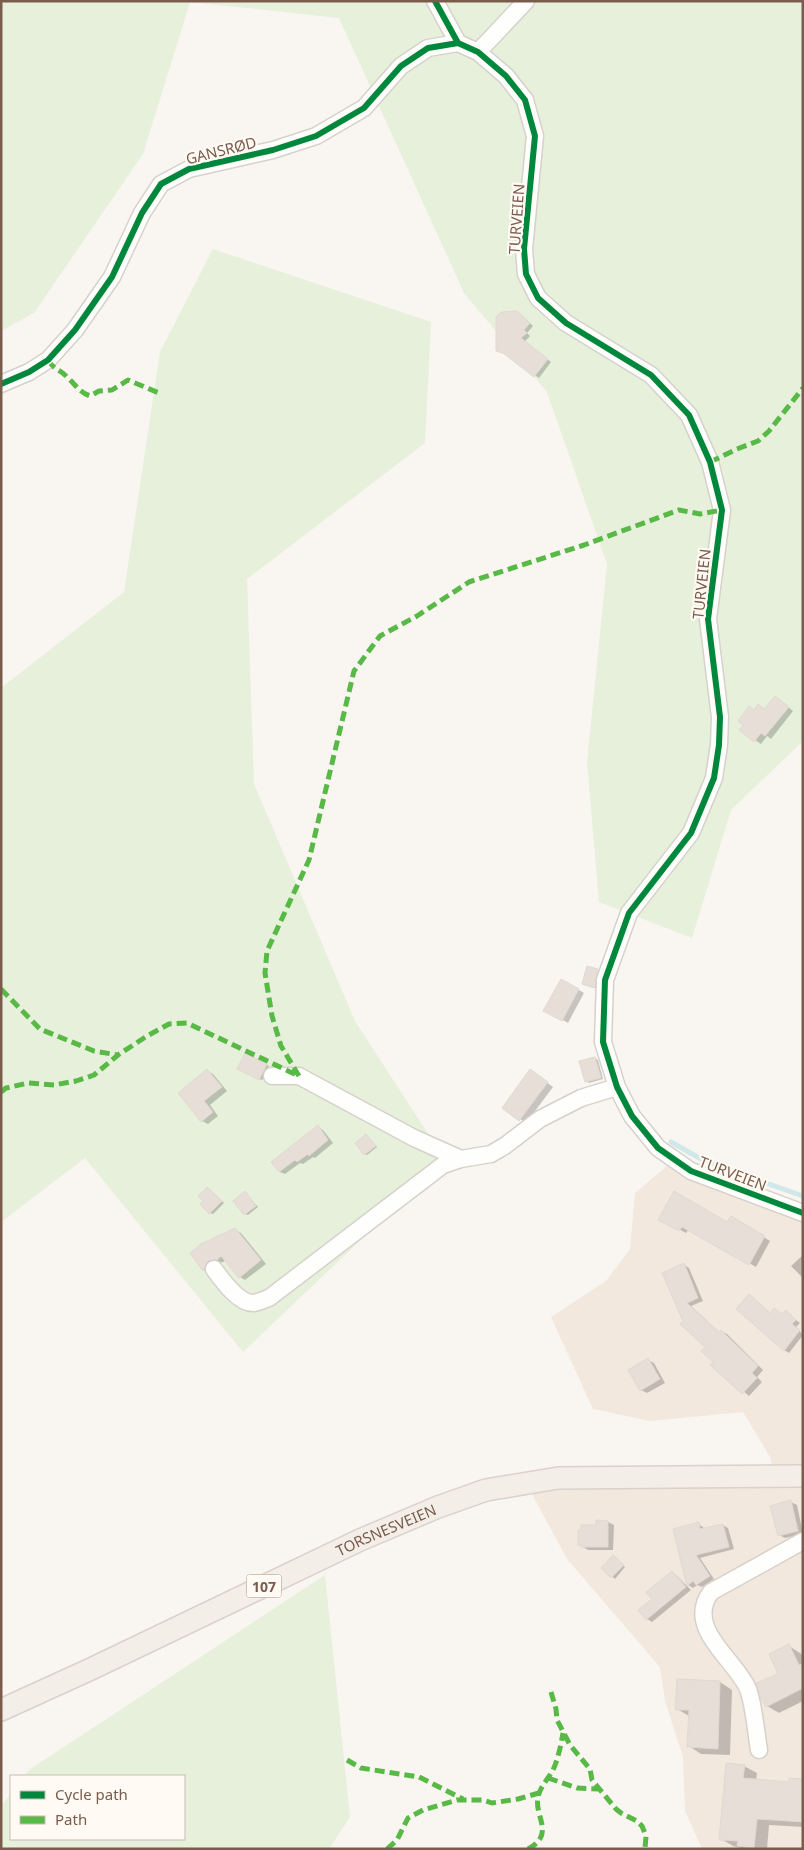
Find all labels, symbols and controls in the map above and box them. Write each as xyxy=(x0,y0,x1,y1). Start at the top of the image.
street label: GANSRØD xyxy=(184,132,258,168)
street label: TURVEIEN xyxy=(504,183,528,255)
street label: TURVEIEN xyxy=(687,548,715,620)
street label: TURVEIEN xyxy=(696,1151,770,1195)
street label: TORSNESVEIEN xyxy=(332,1499,439,1560)
road number: 107 xyxy=(246,1574,282,1598)
legend xyxy=(10,1775,185,1840)
text: Cycle path xyxy=(55,1784,128,1804)
text: Path xyxy=(55,1809,87,1829)

